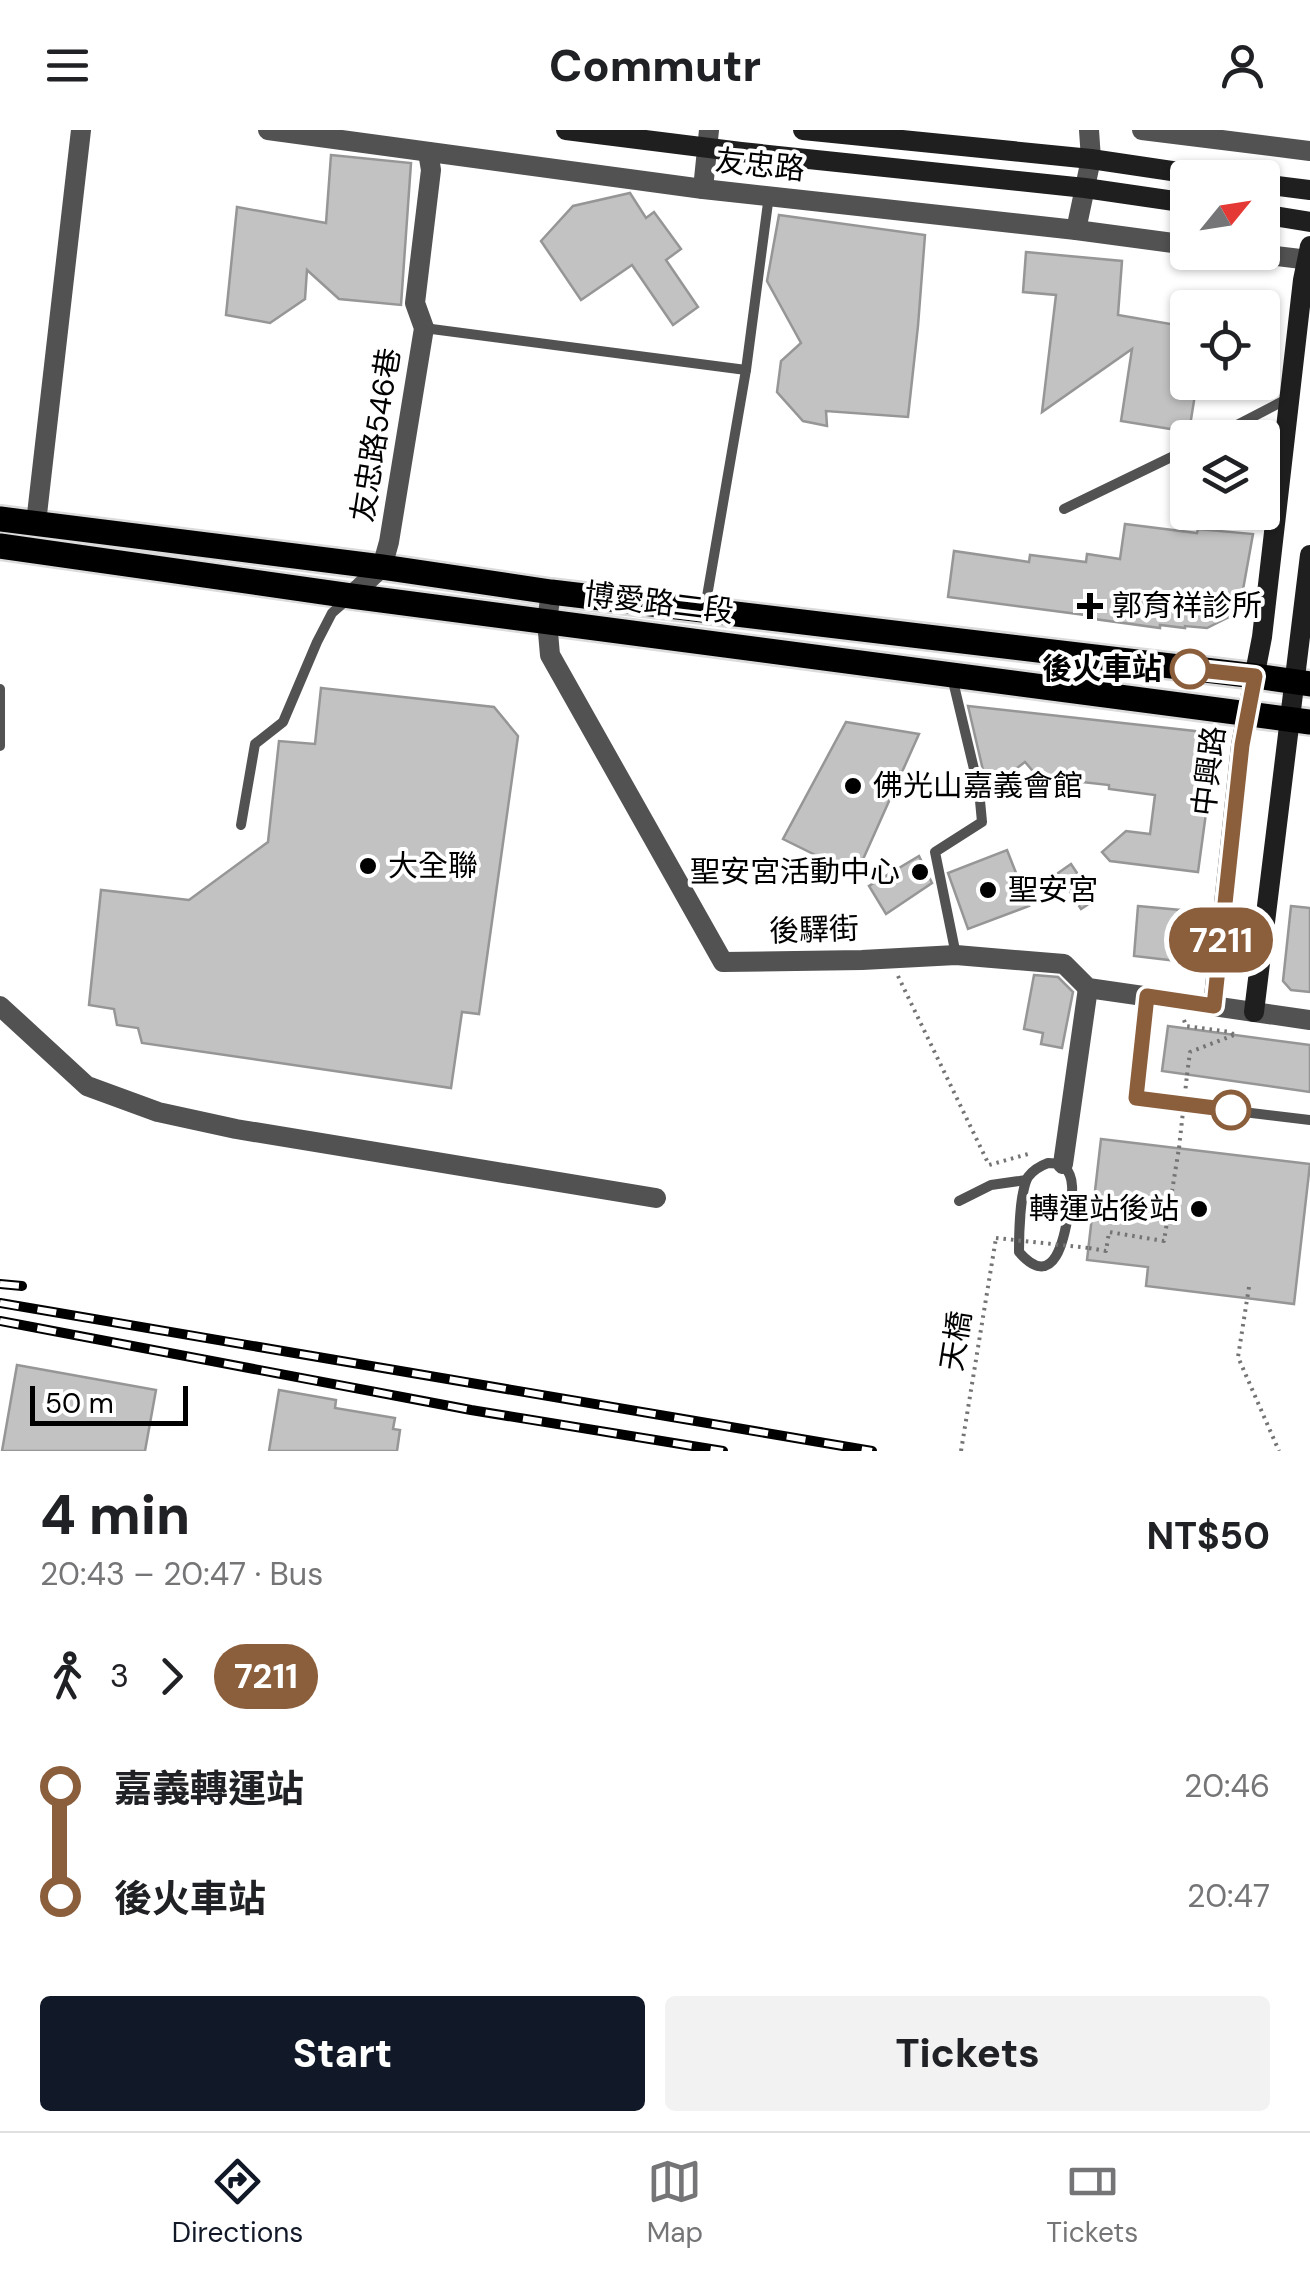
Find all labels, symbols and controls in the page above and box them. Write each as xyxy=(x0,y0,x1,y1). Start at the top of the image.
text: Commutr xyxy=(549,36,761,95)
icon: menu xyxy=(40,38,95,93)
icon: person xyxy=(1215,38,1270,93)
street label: 友忠路 xyxy=(713,140,807,189)
north arrow xyxy=(1170,160,1280,270)
map controls xyxy=(1170,160,1280,530)
button: locate xyxy=(1170,290,1280,400)
street label: 友忠路546巷 xyxy=(343,345,408,525)
button: layers xyxy=(1170,420,1280,530)
street label: 博愛路二段 xyxy=(582,574,736,631)
place label: 郭育祥診所 xyxy=(1112,586,1262,625)
marker: 郭育祥診所 xyxy=(1077,593,1103,619)
place label: 後火車站 xyxy=(1042,649,1162,688)
marker: 後火車站 xyxy=(1171,650,1209,688)
street label: 中興路 xyxy=(1184,724,1233,818)
place label: 佛光山嘉義會館 xyxy=(873,766,1083,805)
marker: 佛光山嘉義會館 xyxy=(842,775,864,797)
place label: 大全聯 xyxy=(388,846,478,885)
place label: 聖安宮活動中心 xyxy=(690,852,900,891)
marker: 大全聯 xyxy=(357,855,379,877)
marker: 聖安宮活動中心 xyxy=(909,861,931,883)
place label: 聖安宮 xyxy=(1008,870,1098,909)
marker: 聖安宮 xyxy=(977,879,999,901)
street label: 後驛街 xyxy=(768,908,860,951)
line badge: 7211 xyxy=(1151,908,1291,972)
text: 7211 xyxy=(1189,917,1253,963)
unlabelled marker xyxy=(1212,1091,1250,1129)
place label: 轉運站後站 xyxy=(1029,1189,1179,1228)
marker: 轉運站後站 xyxy=(1188,1198,1210,1220)
street label: 天橋 xyxy=(932,1308,979,1374)
scale bar xyxy=(30,1381,188,1426)
text: 50 m xyxy=(45,1385,114,1422)
text: 4 min xyxy=(40,1479,190,1551)
text: NT$50 xyxy=(1147,1511,1270,1561)
text: 20:43 – 20:47 · Bus xyxy=(40,1553,323,1595)
icon: walk xyxy=(40,1649,95,1704)
icon: forward xyxy=(144,1649,199,1704)
text: 7211 xyxy=(234,1653,298,1699)
text: 3 xyxy=(110,1655,129,1697)
text: 嘉義轉運站 xyxy=(114,1764,304,1814)
text: 20:46 xyxy=(1184,1765,1270,1807)
text: 後火車站 xyxy=(114,1874,266,1924)
text: 20:47 xyxy=(1187,1875,1270,1917)
button: Start xyxy=(40,1996,645,2111)
button: Tickets xyxy=(665,1996,1270,2111)
tab: Directions xyxy=(172,2154,303,2251)
tab: Map xyxy=(647,2154,703,2251)
tab: Tickets xyxy=(1046,2154,1138,2251)

